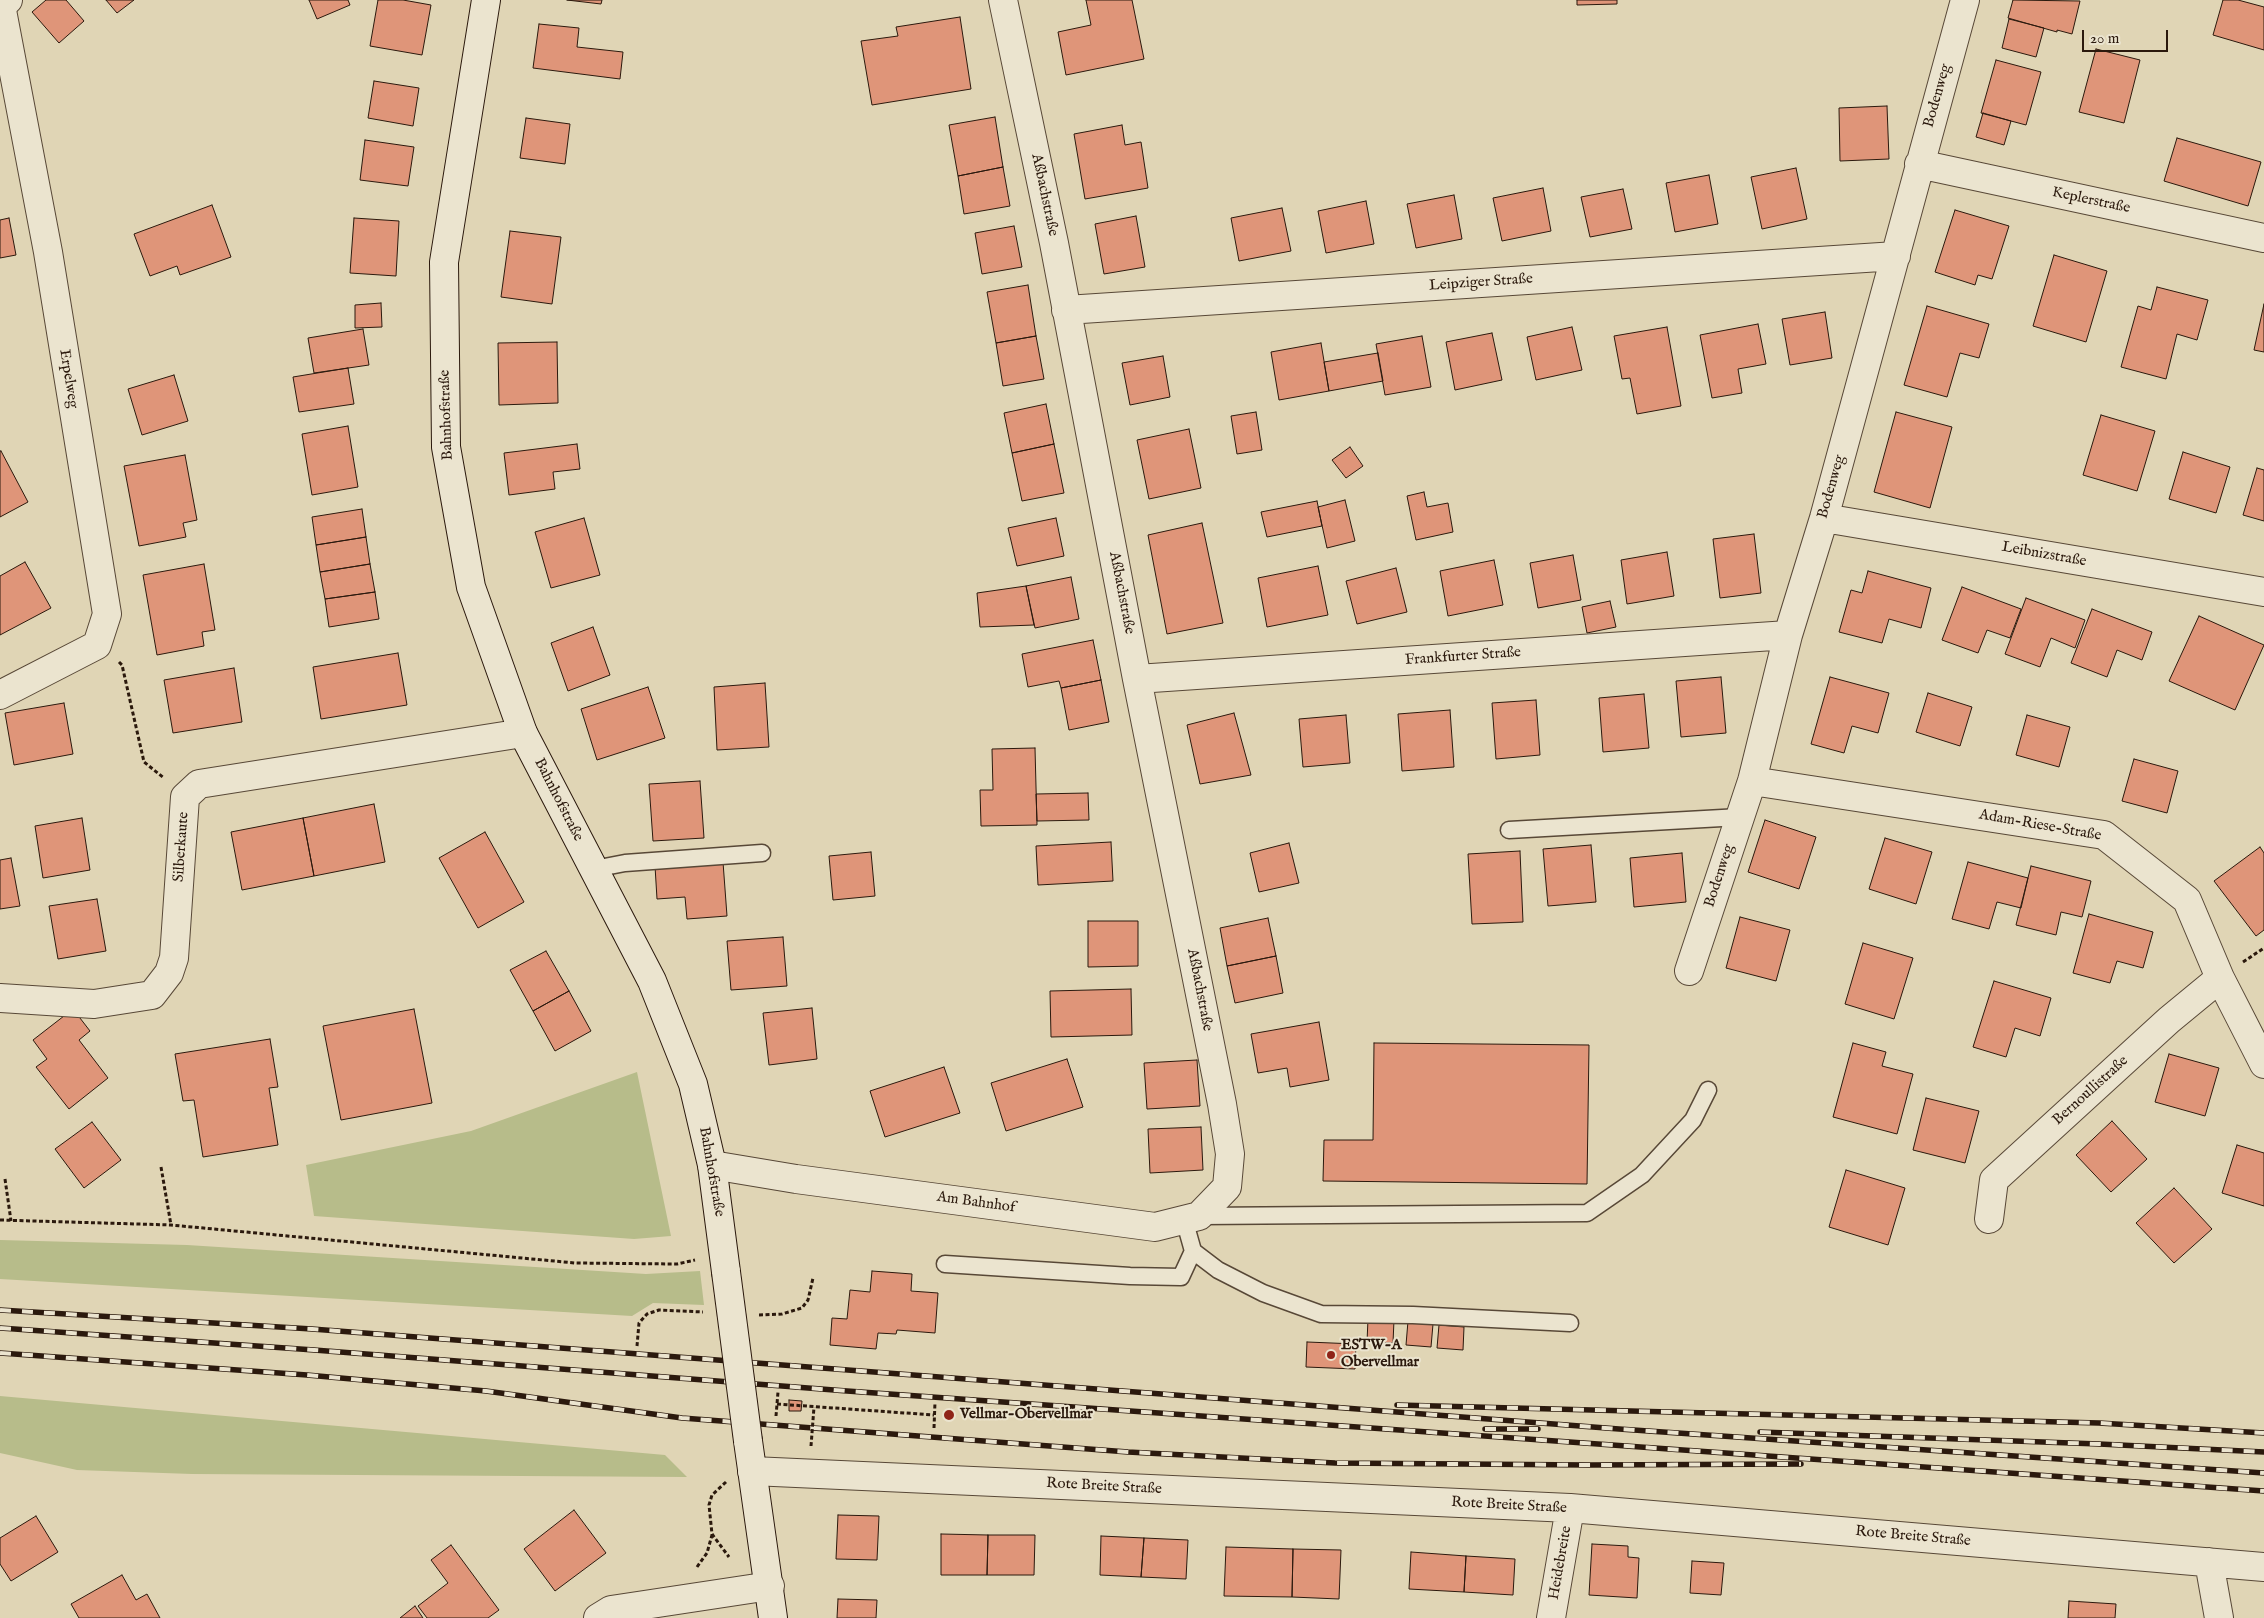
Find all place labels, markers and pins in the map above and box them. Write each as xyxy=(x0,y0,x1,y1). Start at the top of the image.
place label: ESTW-A Obervellmar xyxy=(1341,1337,1419,1372)
marker: ESTW-A Obervellmar xyxy=(1325,1349,1337,1361)
place label: Vellmar-Obervellmar xyxy=(960,1406,1093,1424)
marker: Vellmar-Obervellmar xyxy=(942,1408,956,1422)

